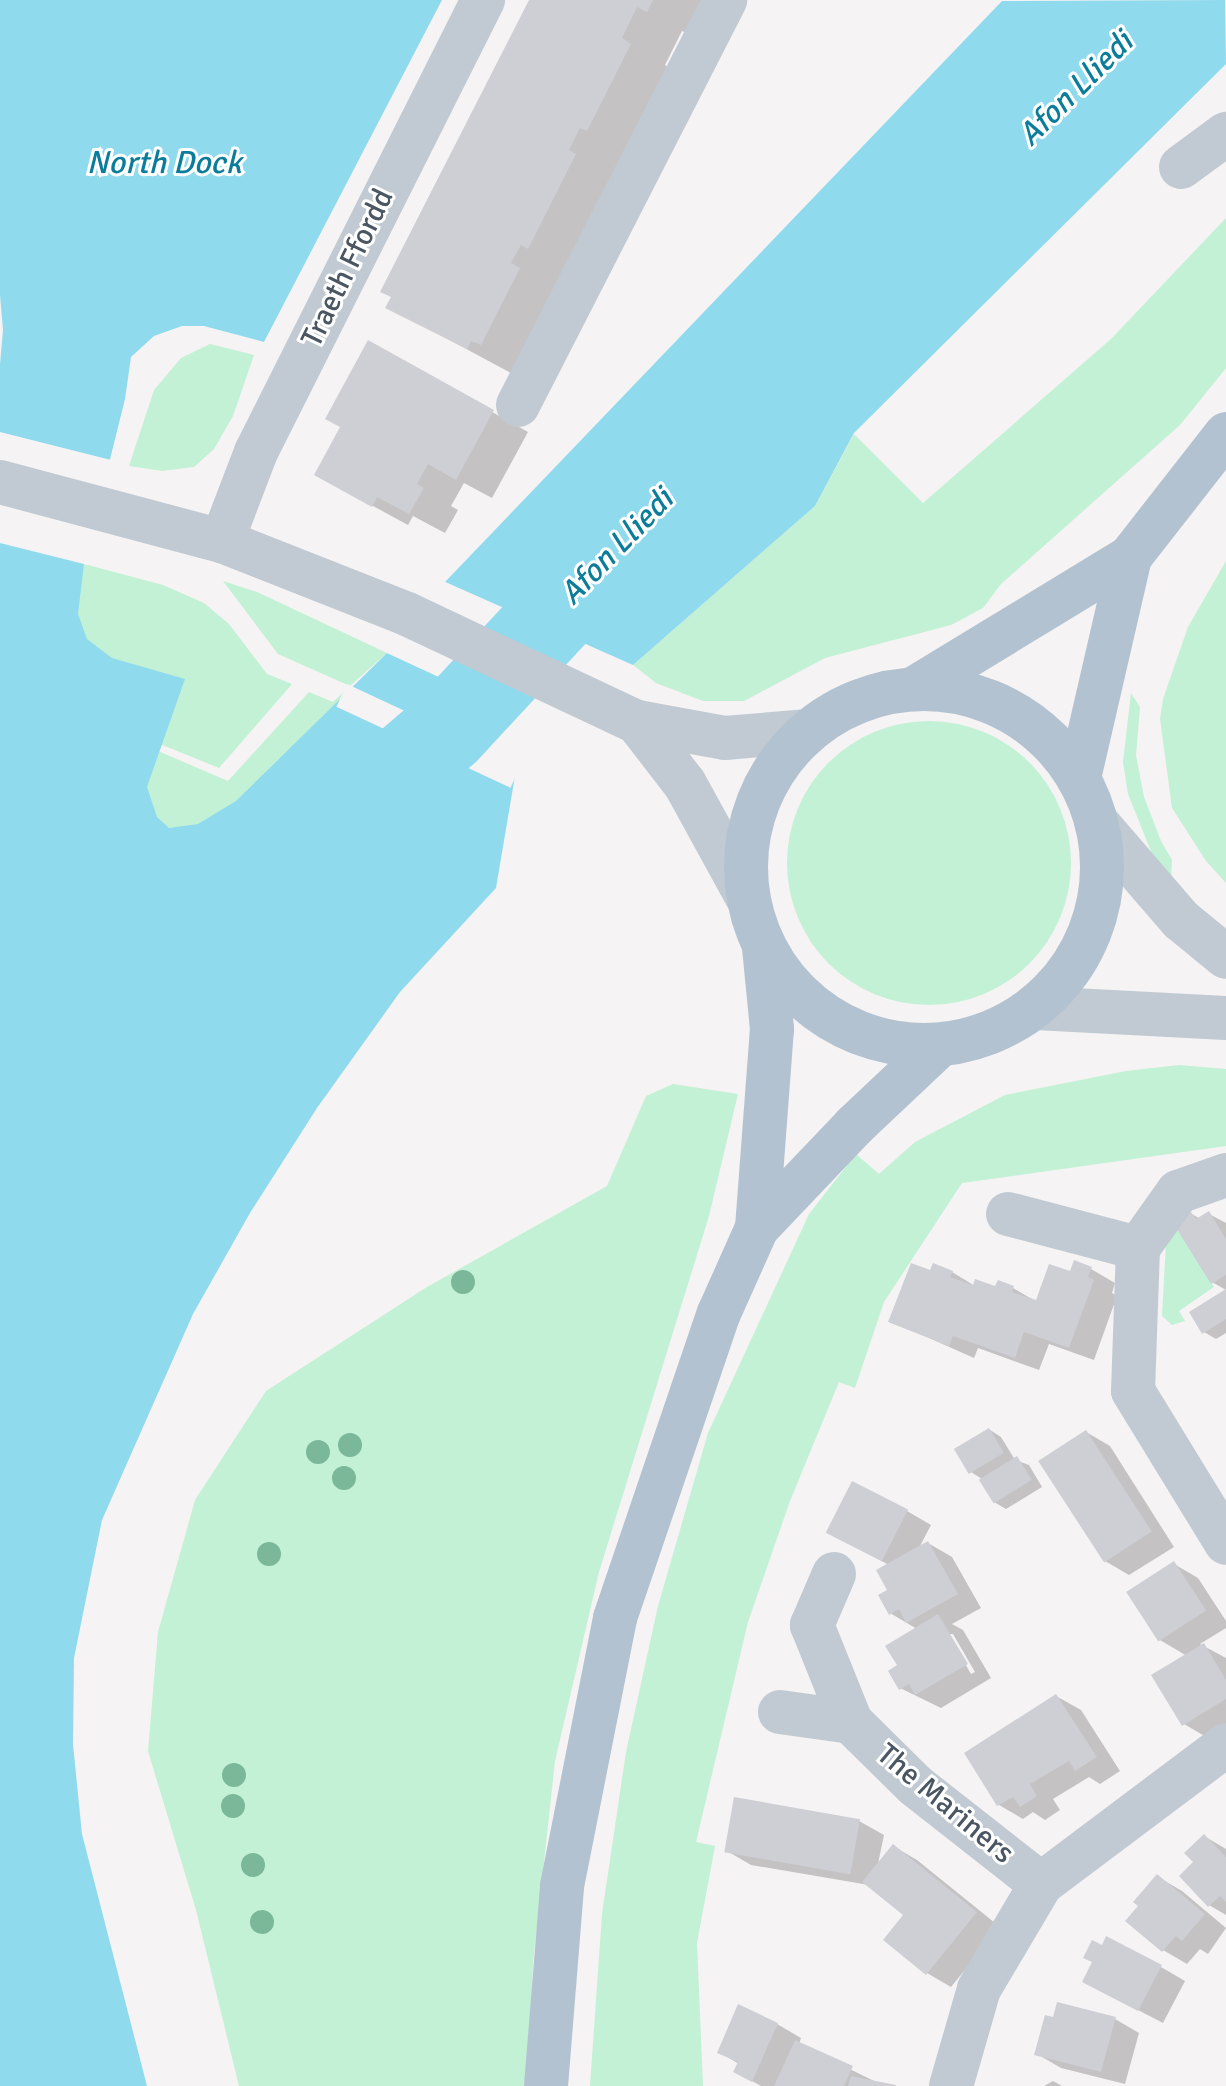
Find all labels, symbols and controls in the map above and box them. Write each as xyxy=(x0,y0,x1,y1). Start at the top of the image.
water label: Afon Lliedi xyxy=(1011,24,1141,154)
water label: North Dock xyxy=(87,144,241,182)
street label: Traeth Ffordd xyxy=(294,183,402,353)
water label: Afon Lliedi xyxy=(552,481,682,613)
street label: The Mariners xyxy=(869,1736,1021,1872)

